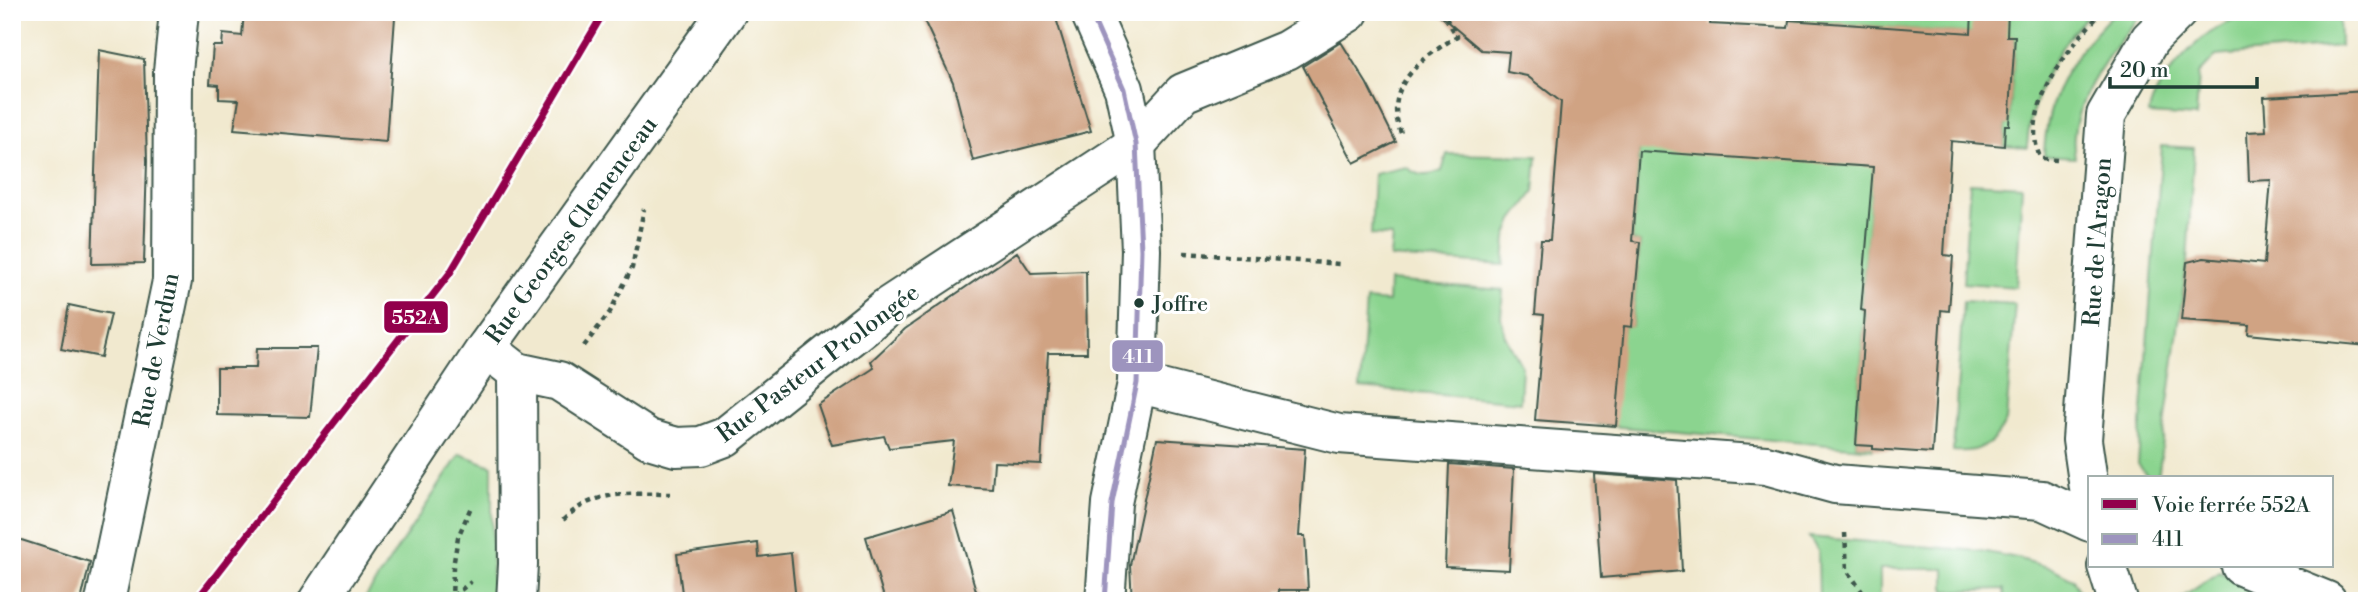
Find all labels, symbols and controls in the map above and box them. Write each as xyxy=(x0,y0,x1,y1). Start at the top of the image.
scale bar xyxy=(2110,46,2256,90)
text: 20 m xyxy=(2120,58,2169,84)
street label: Rue Georges Clemenceau xyxy=(479,111,665,350)
street label: Rue de l'Aragon xyxy=(2077,156,2119,328)
street label: Rue de Verdun xyxy=(127,270,187,430)
street label: Rue Pasteur Prolongée xyxy=(711,278,926,450)
place label: Joffre xyxy=(1151,291,1208,318)
marker: Joffre xyxy=(1132,296,1146,310)
line badge: 552A xyxy=(383,300,449,334)
text: 552A xyxy=(391,306,441,330)
line badge: 411 xyxy=(1111,339,1164,373)
text: 411 xyxy=(1122,345,1154,369)
legend xyxy=(2088,476,2334,568)
text: Voie ferrée 552A xyxy=(2151,493,2311,519)
text: 411 xyxy=(2152,527,2183,553)

